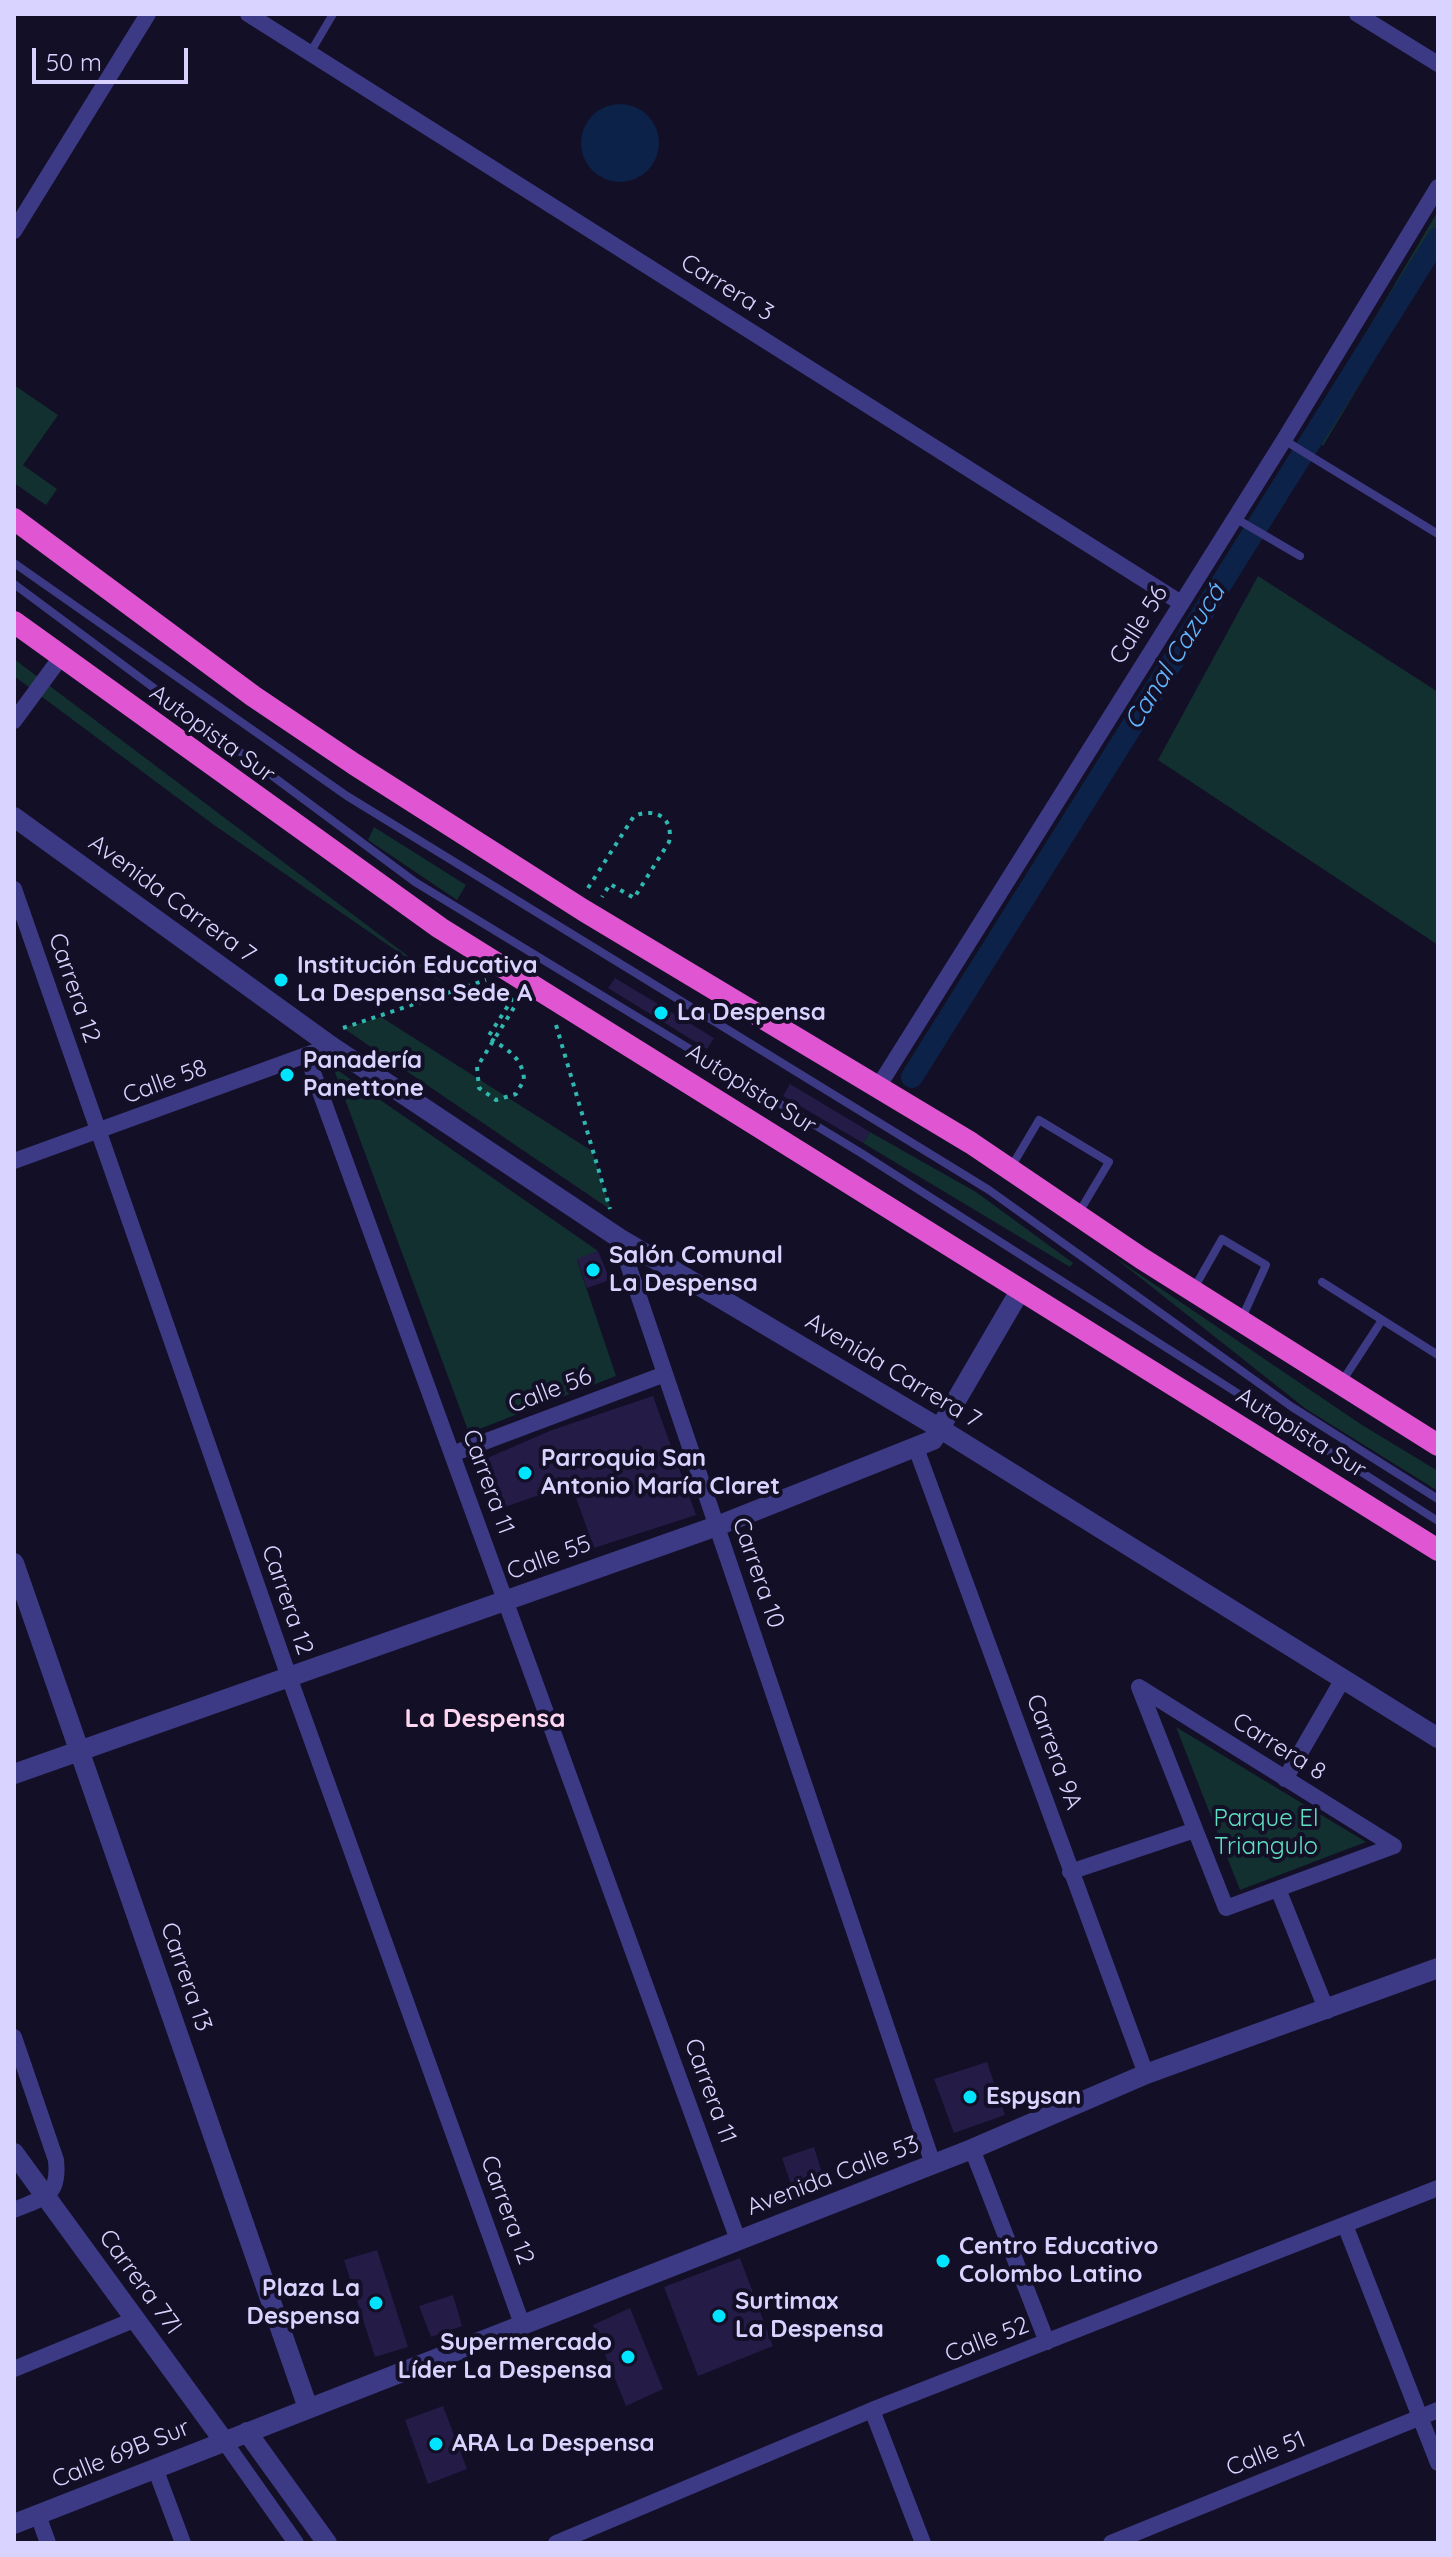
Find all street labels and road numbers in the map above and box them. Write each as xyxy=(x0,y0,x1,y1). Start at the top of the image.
street label: Carrera 3 xyxy=(675,248,779,328)
street label: Calle 56 xyxy=(1104,580,1174,670)
street label: Autopista Sur xyxy=(144,679,280,789)
street label: Avenida Carrera 7 xyxy=(83,829,261,969)
street label: Carrera 12 xyxy=(42,929,106,1047)
street label: Autopista Sur xyxy=(681,1038,821,1140)
street label: Calle 58 xyxy=(119,1054,211,1110)
street label: Avenida Carrera 7 xyxy=(800,1307,986,1435)
street label: Calle 56 xyxy=(504,1362,596,1420)
street label: Autopista Sur xyxy=(1231,1382,1371,1484)
street label: Carrera 11 xyxy=(456,1426,520,1538)
street label: Carrera 10 xyxy=(726,1514,790,1632)
street label: Calle 55 xyxy=(503,1530,595,1586)
street label: Carrera 12 xyxy=(255,1541,319,1659)
street label: Carrera 9A xyxy=(1020,1690,1088,1814)
street label: Carrera 8 xyxy=(1227,1707,1331,1787)
street label: Carrera 13 xyxy=(154,1919,218,2035)
street label: Carrera 11 xyxy=(678,2035,742,2147)
street label: Avenida Calle 53 xyxy=(743,2130,923,2222)
street label: Carrera 12 xyxy=(474,2152,540,2268)
street label: Carrera 77I xyxy=(92,2224,188,2340)
street label: Calle 52 xyxy=(941,2311,1033,2369)
street label: Calle 69B Sur xyxy=(48,2413,194,2495)
street label: Calle 51 xyxy=(1222,2425,1310,2483)

